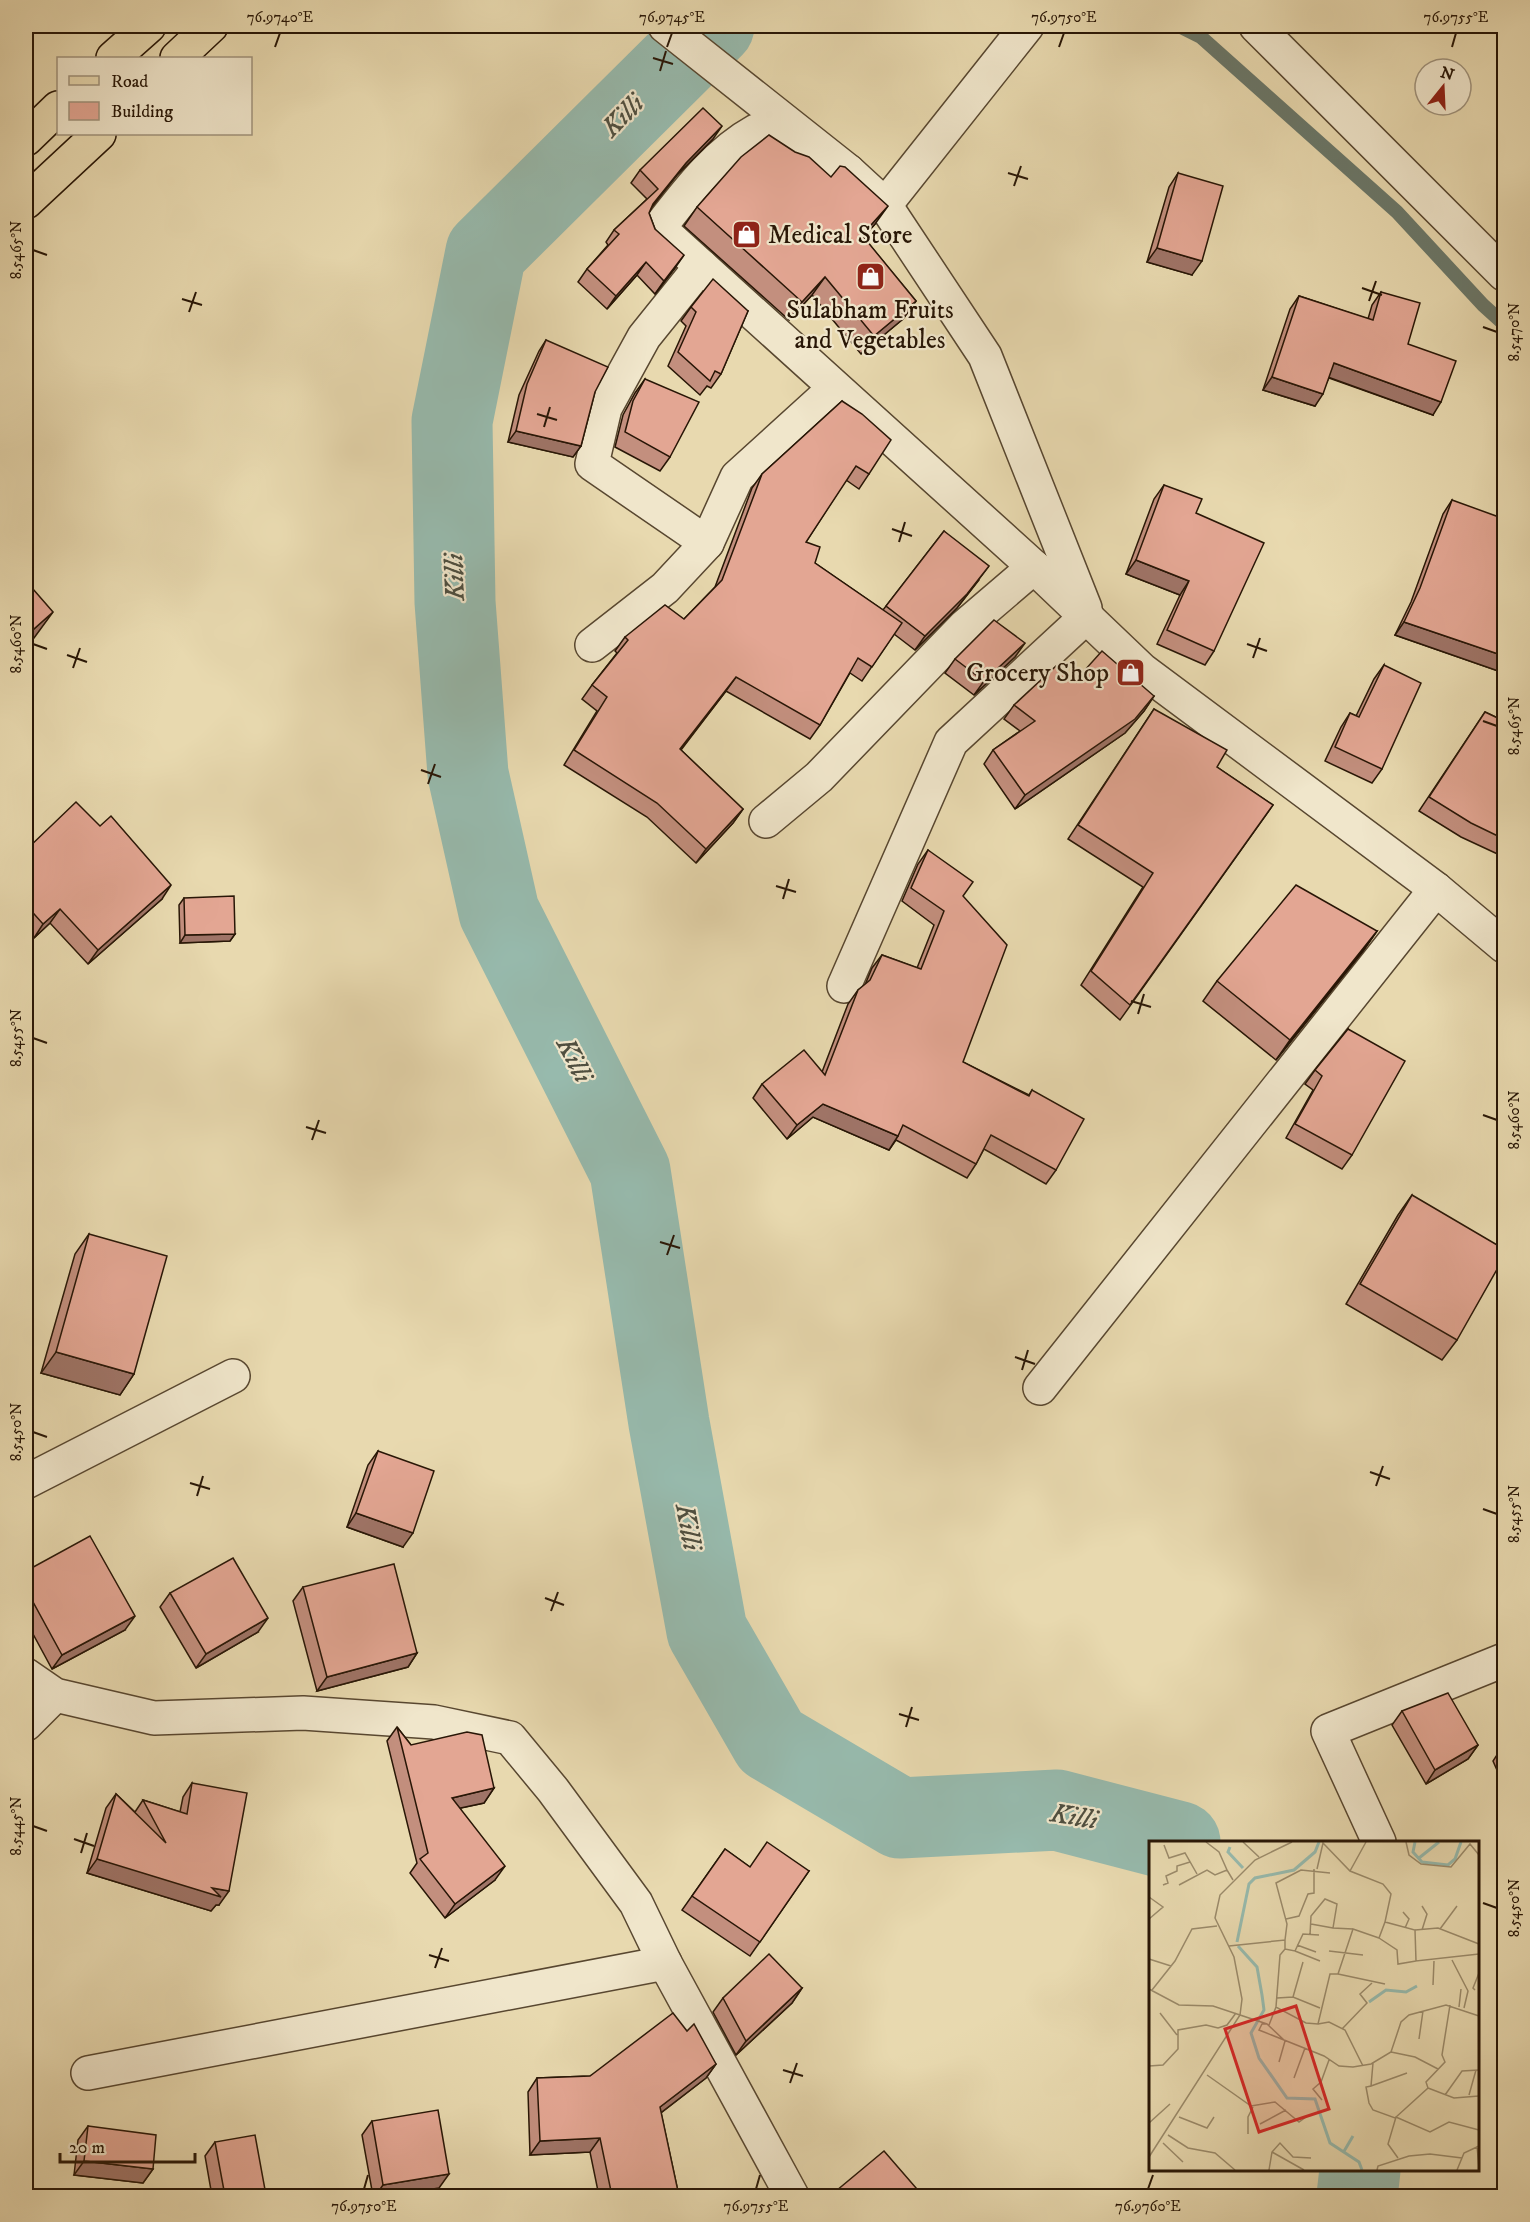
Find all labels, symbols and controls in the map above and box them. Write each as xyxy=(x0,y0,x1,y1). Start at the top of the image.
text: 76.9740°E xyxy=(247,8,314,27)
text: 76.9745°E xyxy=(639,8,705,27)
text: 76.9750°E xyxy=(1031,8,1097,27)
text: 76.9755°E xyxy=(1424,8,1489,27)
legend xyxy=(57,57,252,135)
north arrow xyxy=(1413,57,1473,117)
text: N xyxy=(1438,62,1457,85)
text: Road xyxy=(111,71,148,93)
water label: Killi xyxy=(594,86,653,145)
text: Building xyxy=(111,101,173,123)
shop icon: Medical Store xyxy=(731,219,763,251)
place label: Medical Store xyxy=(768,219,912,252)
text: 8.5465°N xyxy=(7,221,26,279)
shop icon: Sulabham Fruits and Vegetables xyxy=(854,260,886,292)
place label: Sulabham Fruits and Vegetables xyxy=(786,294,954,357)
text: 8.5470°N xyxy=(1505,303,1524,361)
water label: Killi xyxy=(437,551,473,602)
text: 8.5460°N xyxy=(7,614,26,674)
place label: Grocery Shop xyxy=(966,657,1109,690)
shop icon: Grocery Shop xyxy=(1114,657,1146,689)
text: 8.5465°N xyxy=(1505,697,1524,755)
text: 8.5455°N xyxy=(7,1009,26,1067)
water label: Killi xyxy=(548,1030,601,1090)
text: 8.5460°N xyxy=(1505,1090,1524,1150)
text: 8.5450°N xyxy=(7,1403,26,1461)
text: 8.5455°N xyxy=(1505,1485,1524,1543)
water label: Killi xyxy=(667,1500,709,1555)
text: 8.5445°N xyxy=(7,1796,26,1856)
water label: Killi xyxy=(1047,1796,1102,1838)
inset map xyxy=(1149,1841,1479,2171)
text: 8.5450°N xyxy=(1505,1879,1524,1937)
scale bar xyxy=(60,2126,195,2164)
text: 20 m xyxy=(69,2137,105,2159)
text: 76.9750°E xyxy=(331,2197,397,2216)
text: 76.9755°E xyxy=(724,2197,789,2216)
text: 76.9760°E xyxy=(1115,2197,1181,2216)

